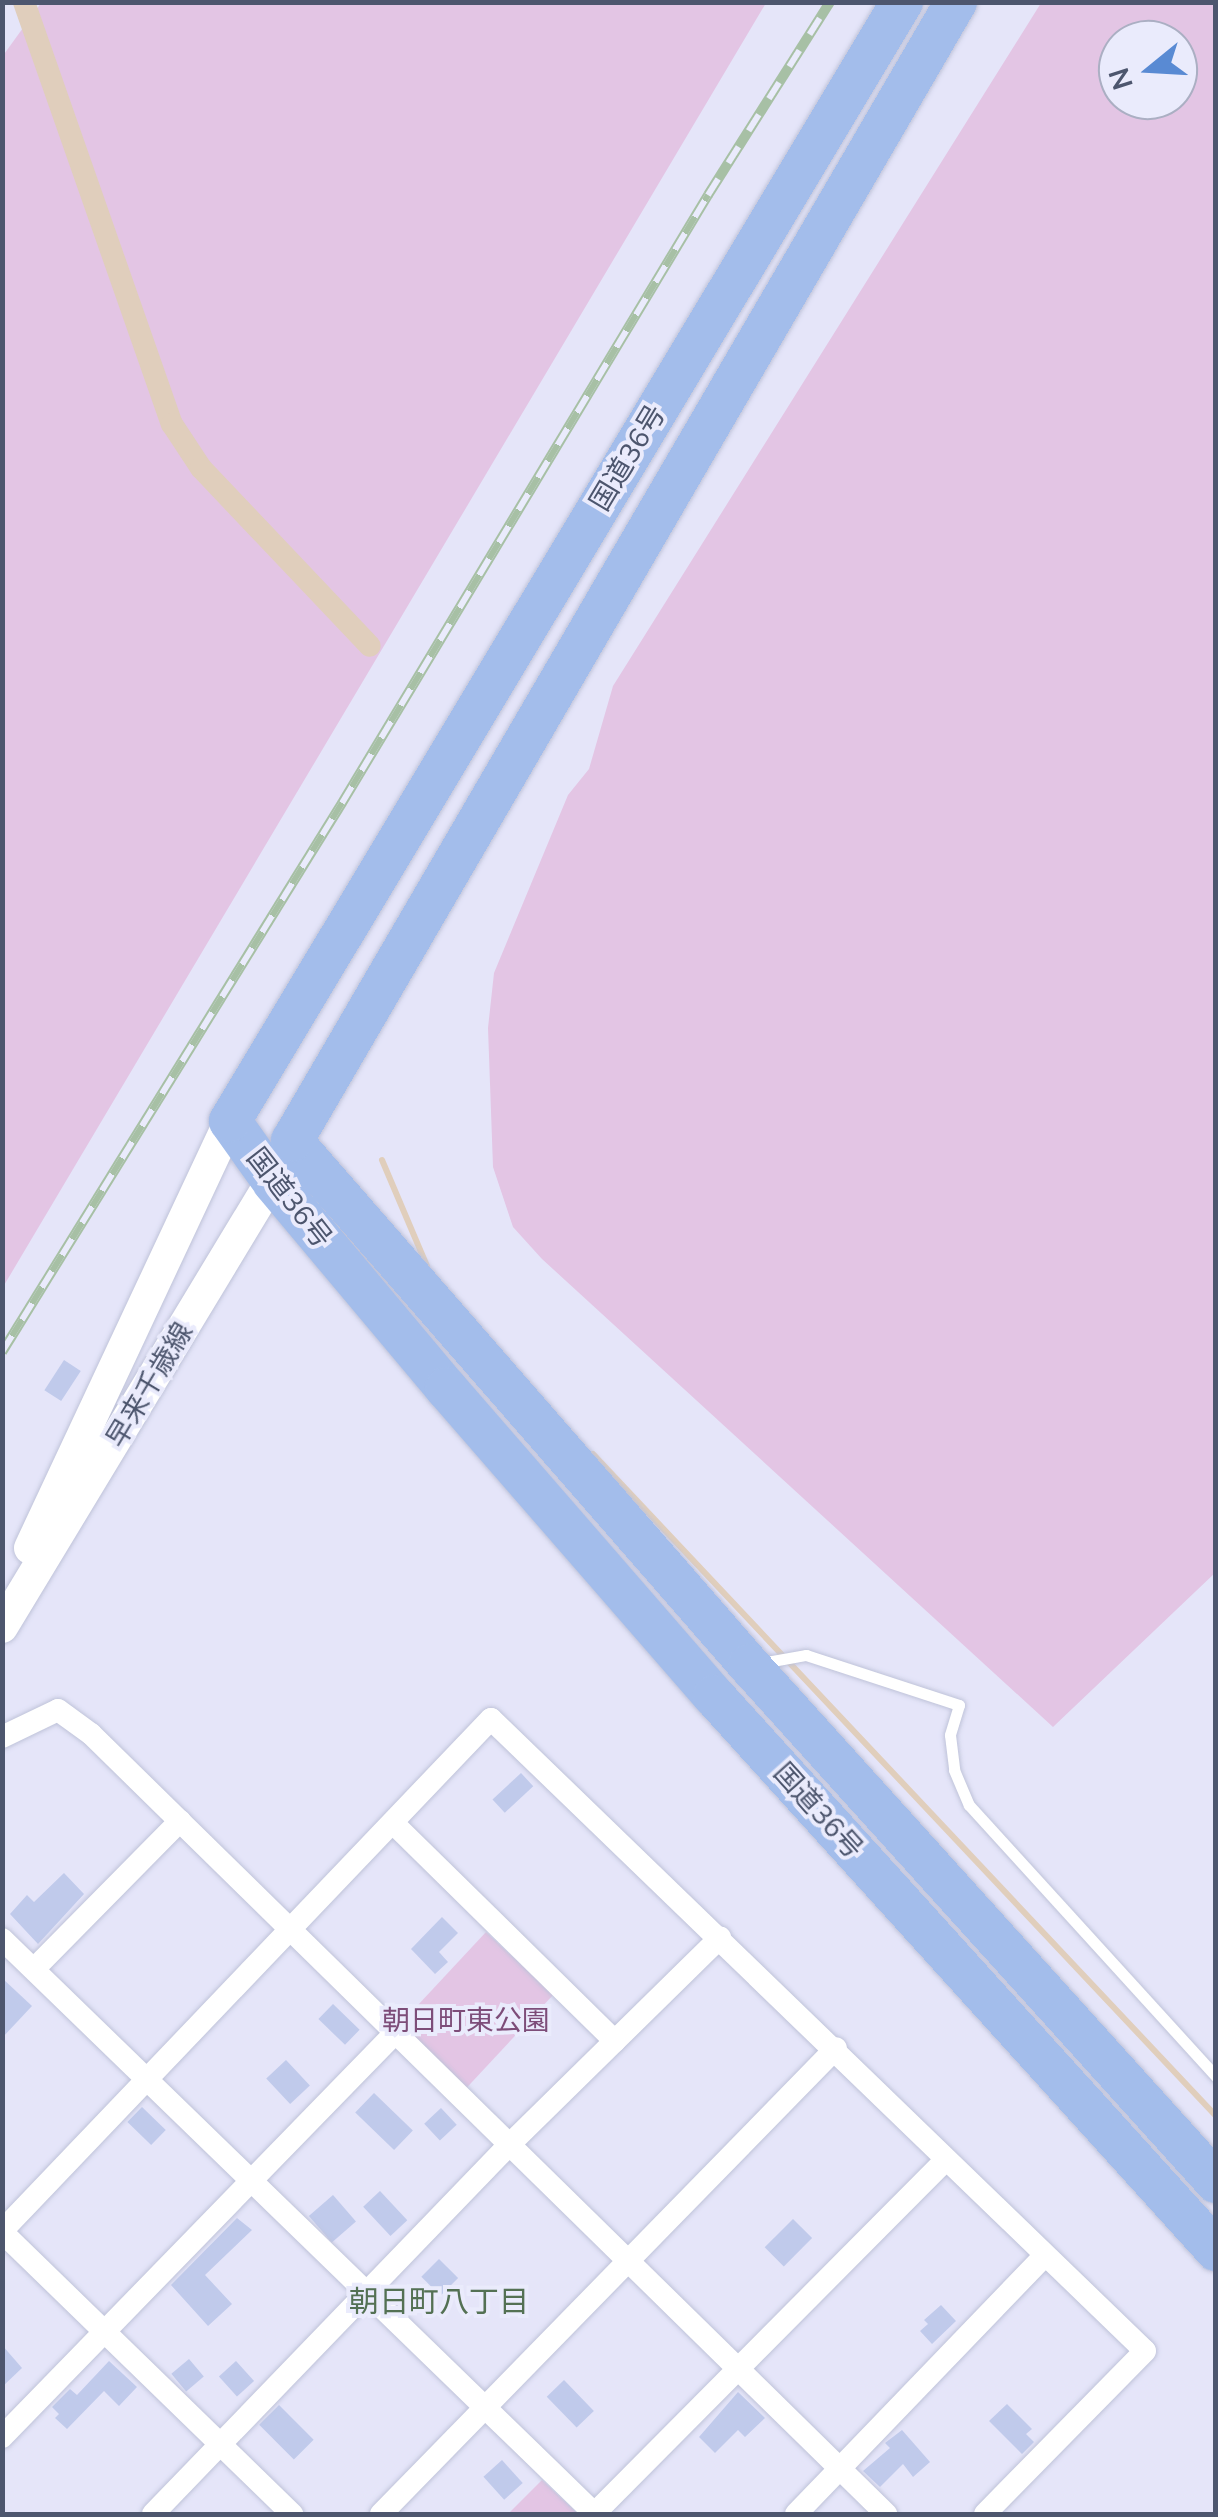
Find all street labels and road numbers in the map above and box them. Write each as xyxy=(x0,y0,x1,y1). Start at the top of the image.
street label: 国道36号 xyxy=(583,399,673,517)
street label: 国道36号 xyxy=(240,1141,338,1255)
street label: 早来千歳線 xyxy=(100,1316,200,1454)
street label: 国道36号 xyxy=(766,1756,870,1866)

